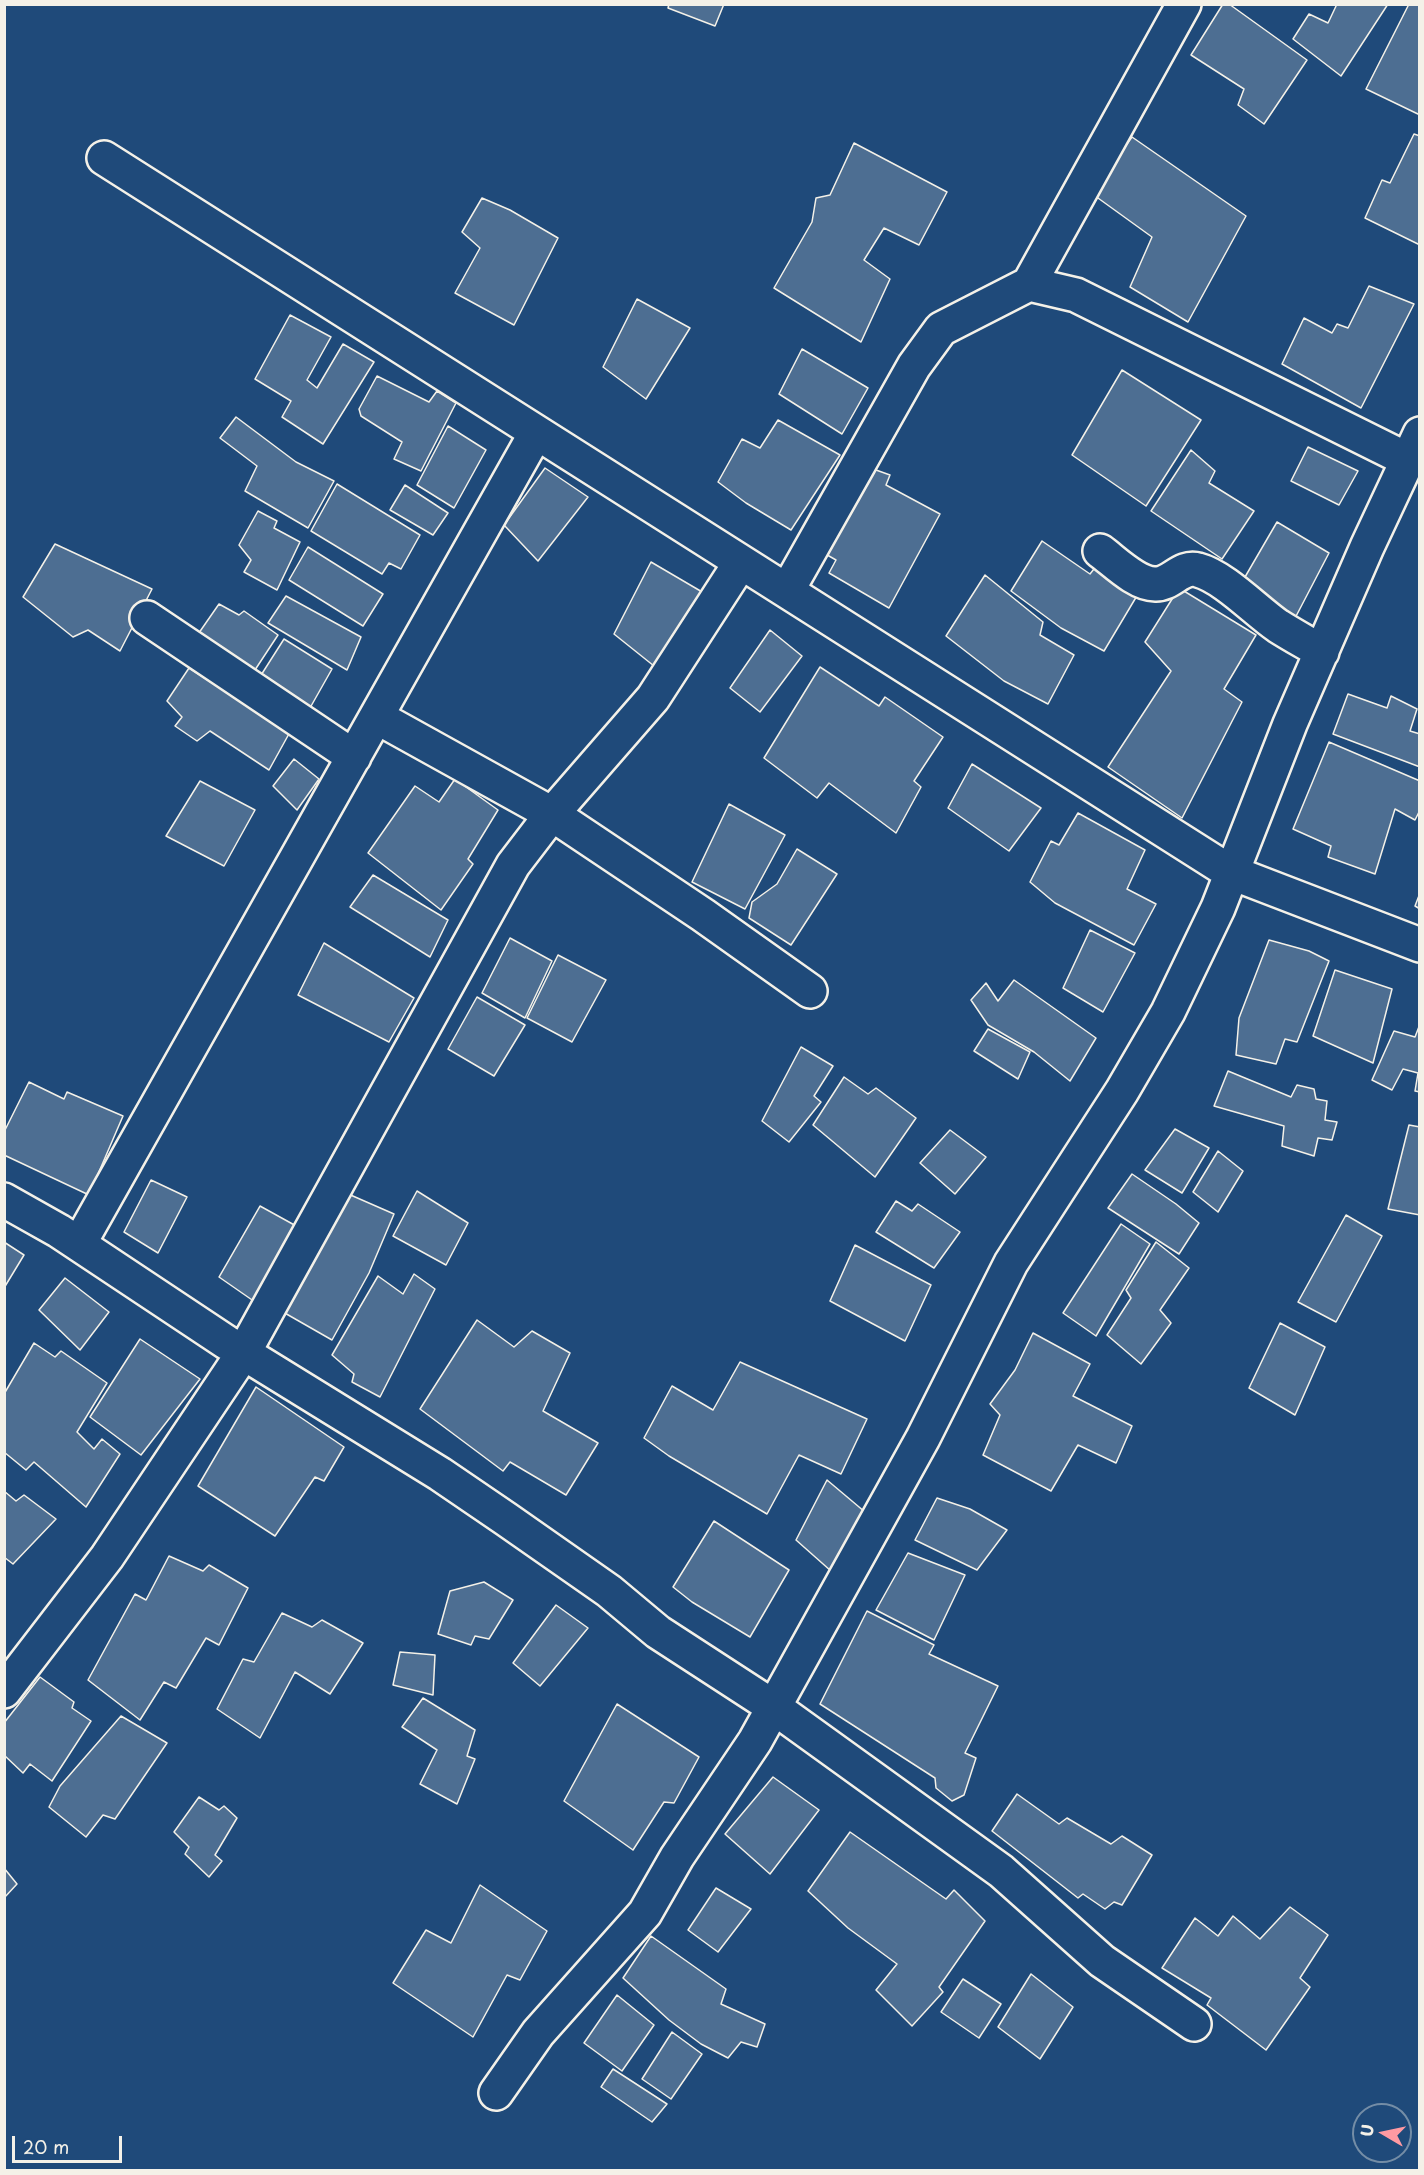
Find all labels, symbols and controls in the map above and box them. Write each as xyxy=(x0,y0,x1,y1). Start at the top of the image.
north arrow xyxy=(1352,2103,1412,2163)
text: U xyxy=(1353,2123,1379,2138)
scale bar xyxy=(15,2124,124,2162)
text: 20 m xyxy=(23,2133,69,2160)

